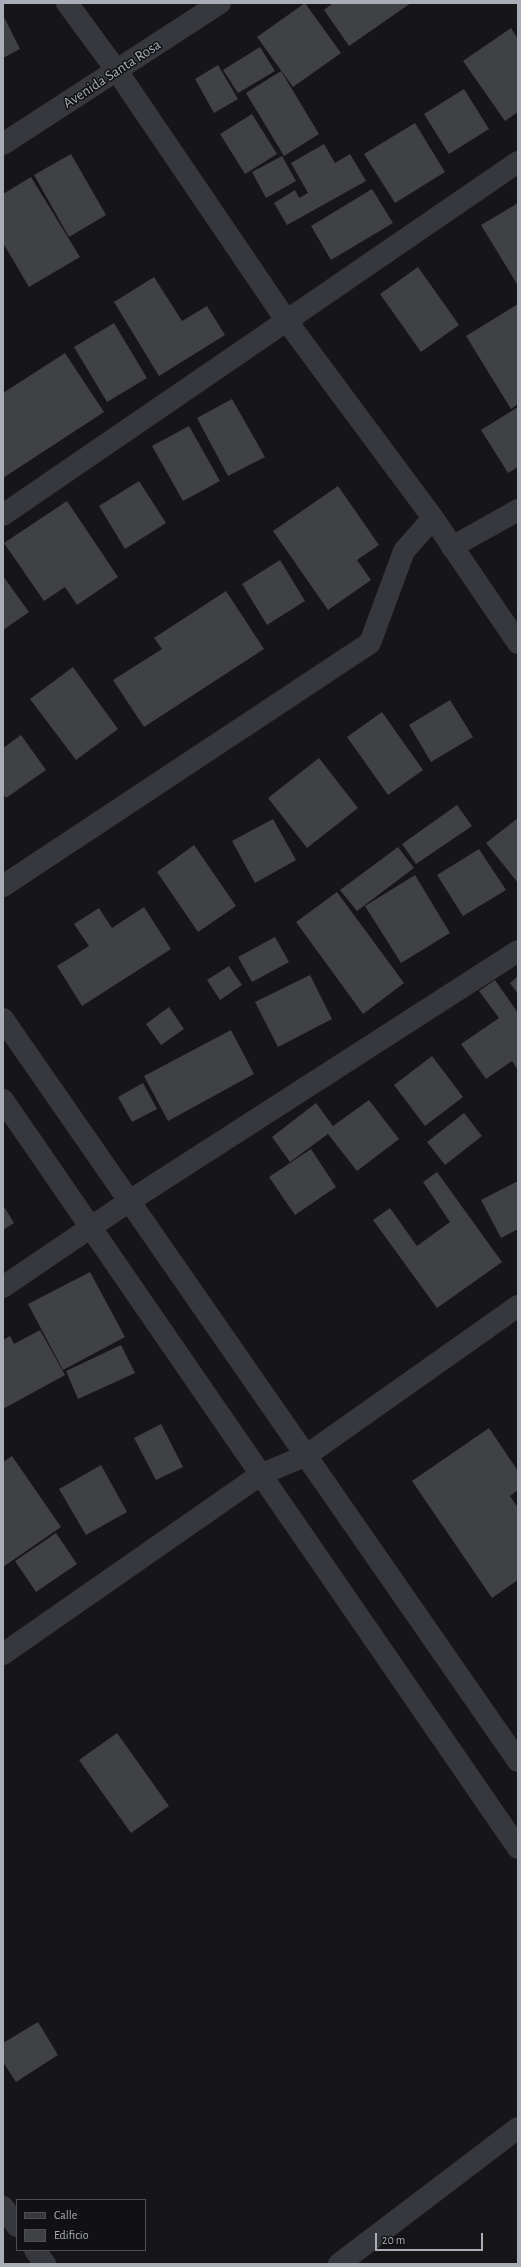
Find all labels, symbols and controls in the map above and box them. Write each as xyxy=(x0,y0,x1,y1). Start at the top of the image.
street label: Avenida Santa Rosa xyxy=(60,36,164,112)
legend xyxy=(16,2199,146,2251)
text: Calle xyxy=(54,2209,77,2221)
scale bar xyxy=(377,2225,485,2251)
text: Edificio xyxy=(54,2229,89,2241)
text: 20 m xyxy=(382,2234,405,2246)

